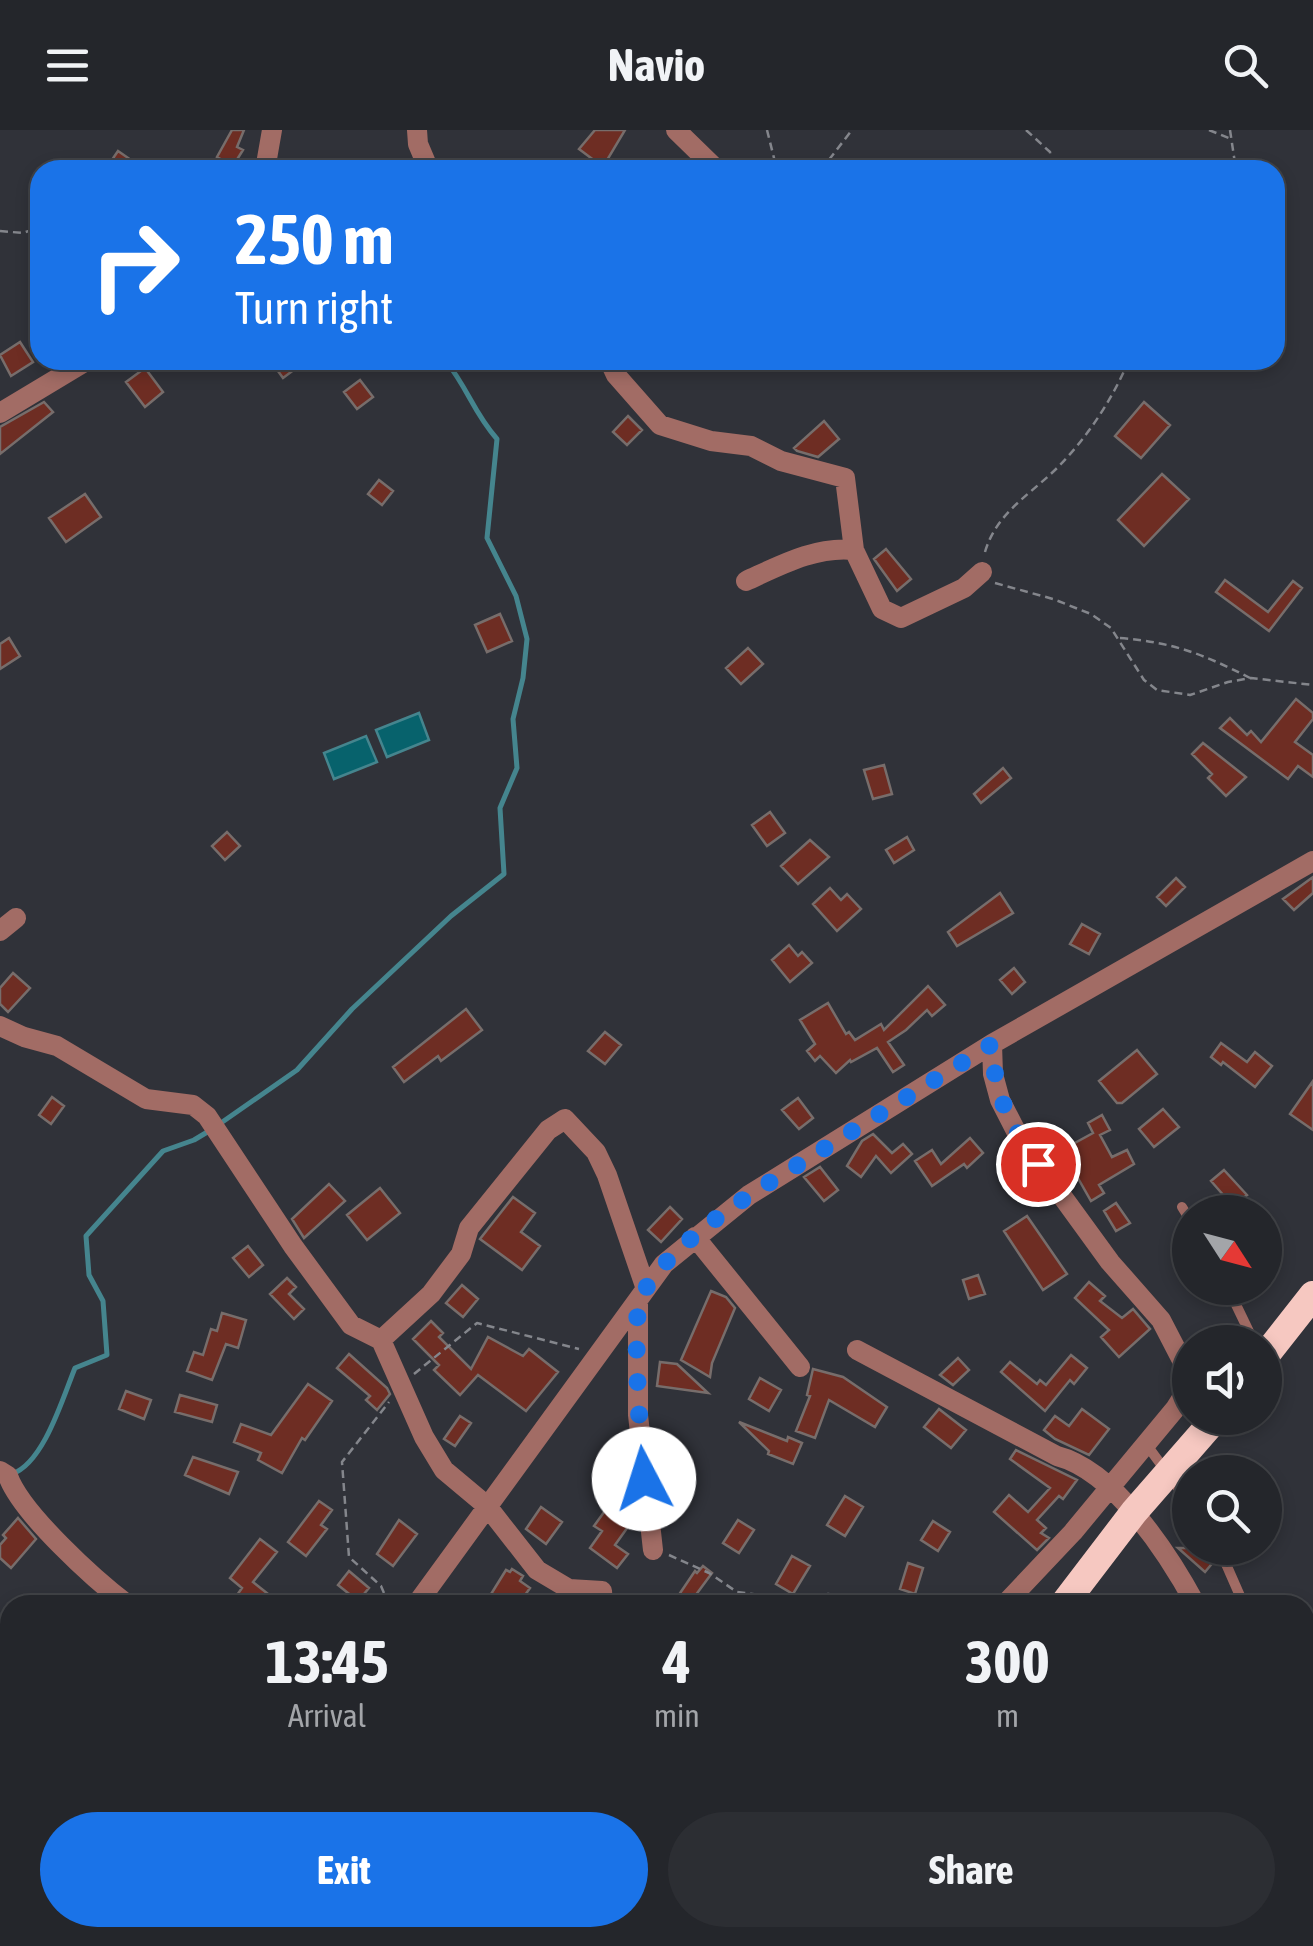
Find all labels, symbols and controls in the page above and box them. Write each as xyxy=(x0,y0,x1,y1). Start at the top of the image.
icon: menu xyxy=(40,38,95,93)
icon: search xyxy=(1218,38,1273,93)
text: Navio xyxy=(608,39,705,91)
text: 250 m xyxy=(235,199,394,279)
icon: right xyxy=(70,200,200,330)
text: Turn right xyxy=(235,282,393,334)
pin xyxy=(996,1122,1081,1207)
icon: arrive xyxy=(1011,1137,1066,1192)
north arrow xyxy=(1172,1195,1282,1305)
map controls xyxy=(1172,1195,1282,1565)
button: sound xyxy=(1172,1325,1282,1435)
position arrow xyxy=(592,1427,696,1531)
button: search xyxy=(1172,1455,1282,1565)
text: 13:45 xyxy=(265,1627,389,1696)
text: 4 xyxy=(663,1627,691,1696)
text: 300 xyxy=(965,1627,1050,1696)
text: Arrival xyxy=(288,1697,366,1734)
text: min xyxy=(654,1697,700,1734)
text: m xyxy=(996,1697,1019,1734)
button: Exit xyxy=(40,1812,648,1927)
button: Share xyxy=(668,1812,1275,1927)

